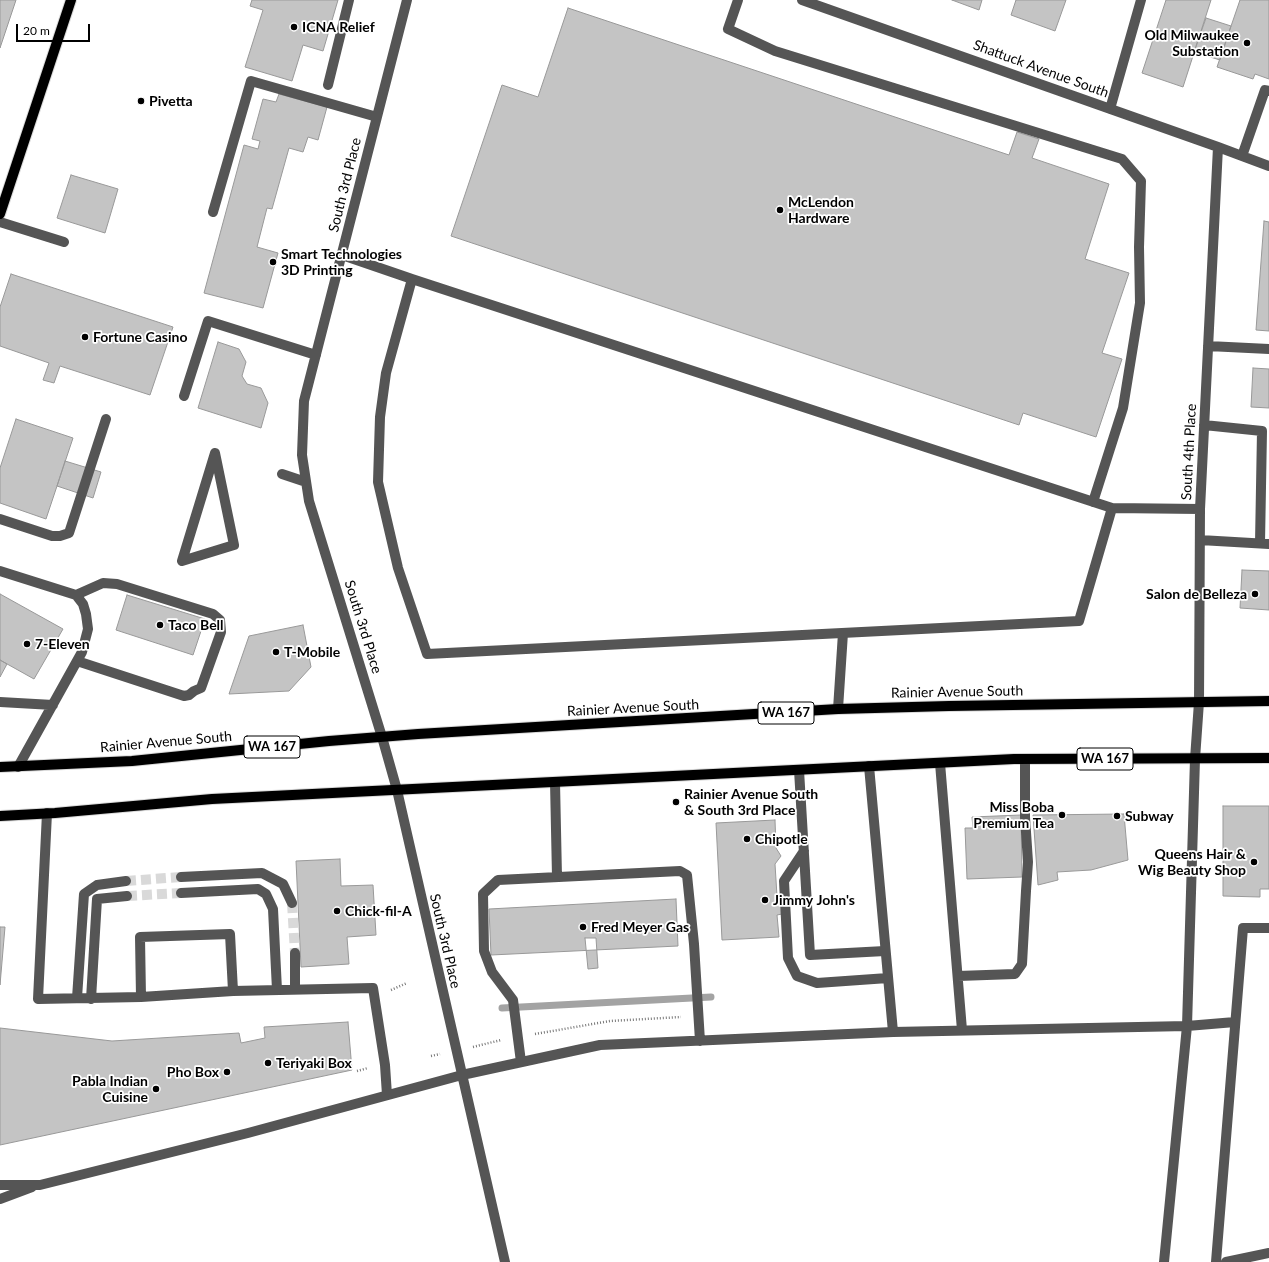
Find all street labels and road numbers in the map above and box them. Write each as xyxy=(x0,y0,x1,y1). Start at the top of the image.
street label: Shattuck Avenue South xyxy=(971,37,1111,101)
street label: South 3rd Place xyxy=(325,136,365,234)
street label: South 4th Place xyxy=(1178,403,1200,501)
street label: South 3rd Place xyxy=(341,578,385,676)
street label: Rainier Avenue South xyxy=(891,682,1023,702)
street label: Rainier Avenue South xyxy=(567,696,699,720)
road number: WA 167 xyxy=(758,702,814,724)
street label: Rainier Avenue South xyxy=(99,728,233,756)
road number: WA 167 xyxy=(244,736,300,758)
road number: WA 167 xyxy=(1077,748,1133,770)
street label: South 3rd Place xyxy=(426,892,464,990)

